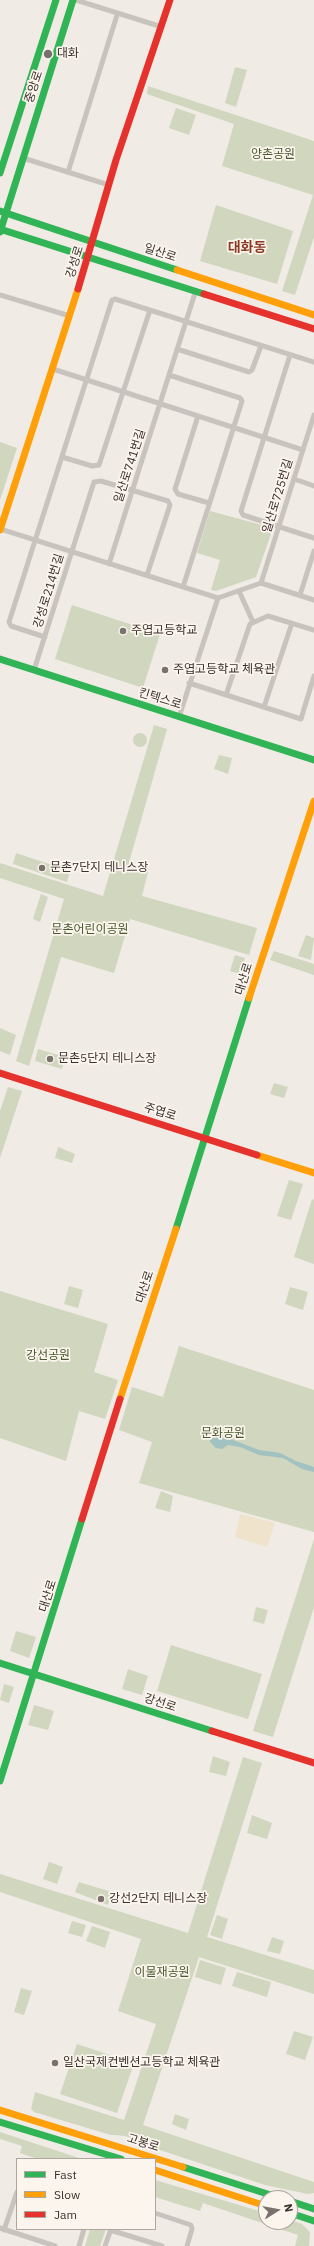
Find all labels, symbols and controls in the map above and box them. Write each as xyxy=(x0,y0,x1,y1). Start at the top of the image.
place label: 대화 xyxy=(57,47,79,61)
marker: 대화 xyxy=(42,48,54,60)
street label: 중앙로 xyxy=(22,69,46,105)
park label: 양촌공원 xyxy=(251,148,295,162)
district label: 대화동 xyxy=(228,240,266,256)
street label: 일산로 xyxy=(142,241,178,265)
street label: 강성로 xyxy=(63,244,87,280)
street label: 일산로741번길 xyxy=(111,427,149,505)
street label: 일산로725번길 xyxy=(260,457,296,535)
street label: 강성로214번길 xyxy=(31,552,67,630)
place label: 주엽고등학교 xyxy=(131,624,197,638)
marker: 주엽고등학교 xyxy=(118,626,128,636)
place label: 주엽고등학교 체육관 xyxy=(173,663,275,677)
marker: 주엽고등학교 체육관 xyxy=(160,665,170,675)
street label: 킨텍스로 xyxy=(137,686,183,712)
place label: 문촌7단지 테니스장 xyxy=(50,861,148,875)
marker: 문촌7단지 테니스장 xyxy=(37,863,47,873)
park label: 문촌어린이공원 xyxy=(51,923,129,937)
street label: 대산로 xyxy=(232,961,256,997)
place label: 문촌5단지 테니스장 xyxy=(58,1052,156,1066)
marker: 문촌5단지 테니스장 xyxy=(45,1054,55,1064)
street label: 주엽로 xyxy=(142,1100,178,1124)
street label: 대산로 xyxy=(133,1269,157,1305)
park label: 강선공원 xyxy=(26,1349,70,1363)
park label: 문화공원 xyxy=(201,1427,245,1441)
street label: 대산로 xyxy=(36,1578,60,1614)
street label: 강선로 xyxy=(142,1691,178,1715)
place label: 강선2단지 테니스장 xyxy=(109,1892,207,1906)
marker: 강선2단지 테니스장 xyxy=(96,1894,106,1904)
park label: 이물재공원 xyxy=(134,1966,190,1980)
place label: 일산국제컨벤션고등학교 체육관 xyxy=(63,2056,220,2070)
marker: 일산국제컨벤션고등학교 체육관 xyxy=(50,2058,60,2068)
street label: 고봉로 xyxy=(125,2131,161,2155)
legend xyxy=(16,2158,156,2230)
text: Fast xyxy=(54,2167,77,2182)
text: Slow xyxy=(54,2187,80,2202)
north arrow xyxy=(258,2190,298,2230)
text: N xyxy=(281,2203,296,2213)
text: Jam xyxy=(54,2207,77,2222)

